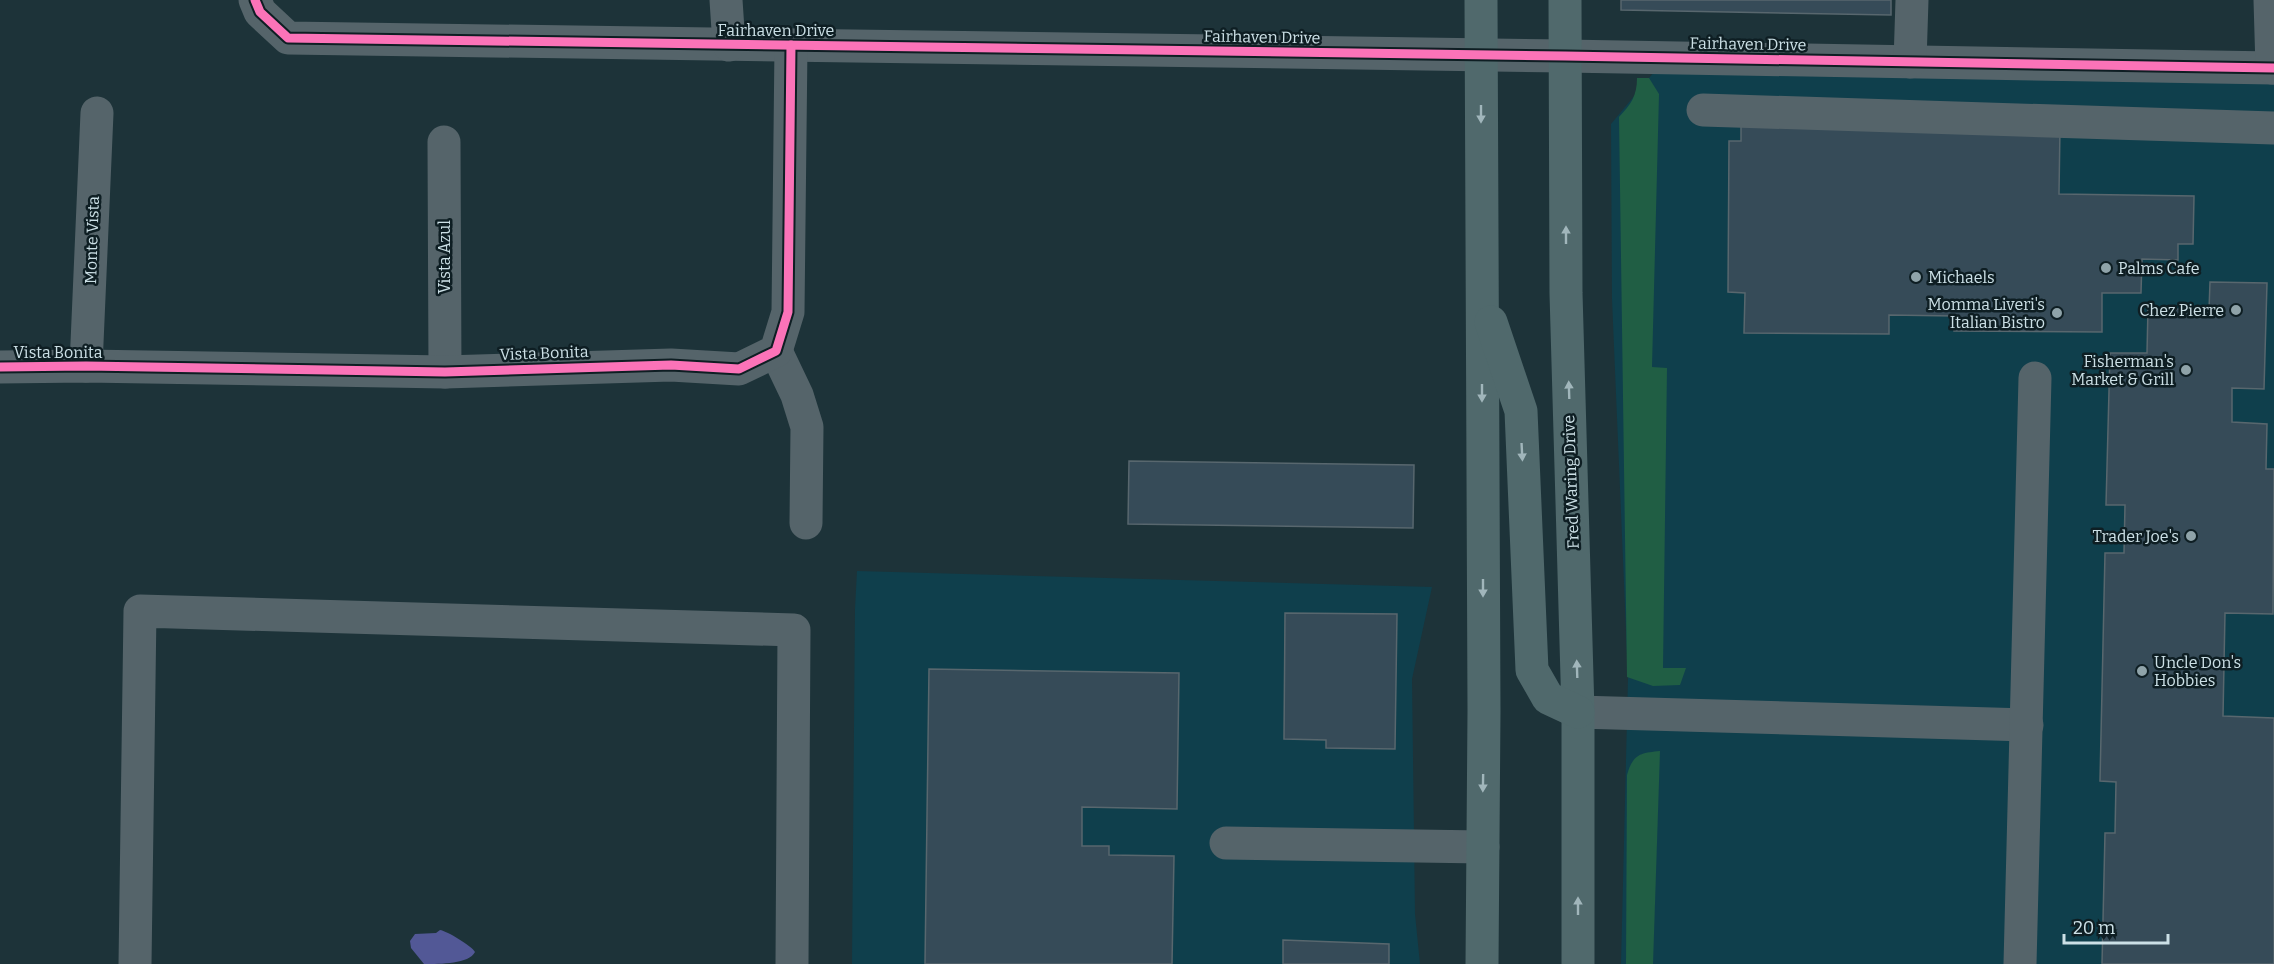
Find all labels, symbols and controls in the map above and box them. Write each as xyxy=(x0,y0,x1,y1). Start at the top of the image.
street label: Fairhaven Drive xyxy=(718,21,834,40)
street label: Fairhaven Drive xyxy=(1203,26,1321,48)
street label: Fairhaven Drive xyxy=(1689,33,1807,55)
one-way arrow xyxy=(1476,105,1486,124)
street label: Monte Vista xyxy=(81,195,103,284)
street label: Vista Azul xyxy=(435,220,454,294)
one-way arrow xyxy=(1561,225,1571,244)
place label: Palms Cafe xyxy=(2118,259,2200,278)
marker: Palms Cafe xyxy=(2099,261,2113,275)
place label: Michaels xyxy=(1928,268,1995,287)
marker: Michaels xyxy=(1909,270,1923,284)
place label: Momma Liveri's Italian Bistro xyxy=(1928,295,2045,332)
place label: Chez Pierre xyxy=(2139,301,2224,320)
marker: Chez Pierre xyxy=(2229,303,2243,317)
marker: Momma Liveri's Italian Bistro xyxy=(2050,306,2064,320)
street label: Vista Bonita xyxy=(499,342,589,364)
street label: Vista Bonita xyxy=(14,343,103,362)
place label: Fisherman's Market & Grill xyxy=(2071,352,2174,389)
marker: Fisherman's Market & Grill xyxy=(2179,363,2193,377)
one-way arrow xyxy=(1564,380,1574,399)
one-way arrow xyxy=(1477,384,1487,403)
street label: Fred Waring Drive xyxy=(1559,415,1583,549)
one-way arrow xyxy=(1518,443,1527,462)
place label: Trader Joe's xyxy=(2093,527,2179,546)
marker: Trader Joe's xyxy=(2184,529,2198,543)
one-way arrow xyxy=(1478,579,1488,598)
place label: Uncle Don's Hobbies xyxy=(2154,653,2241,690)
one-way arrow xyxy=(1572,659,1581,678)
marker: Uncle Don's Hobbies xyxy=(2135,664,2149,678)
one-way arrow xyxy=(1478,774,1488,793)
one-way arrow xyxy=(1573,896,1583,915)
scale bar xyxy=(2064,907,2168,945)
text: 20 m xyxy=(2073,917,2115,939)

